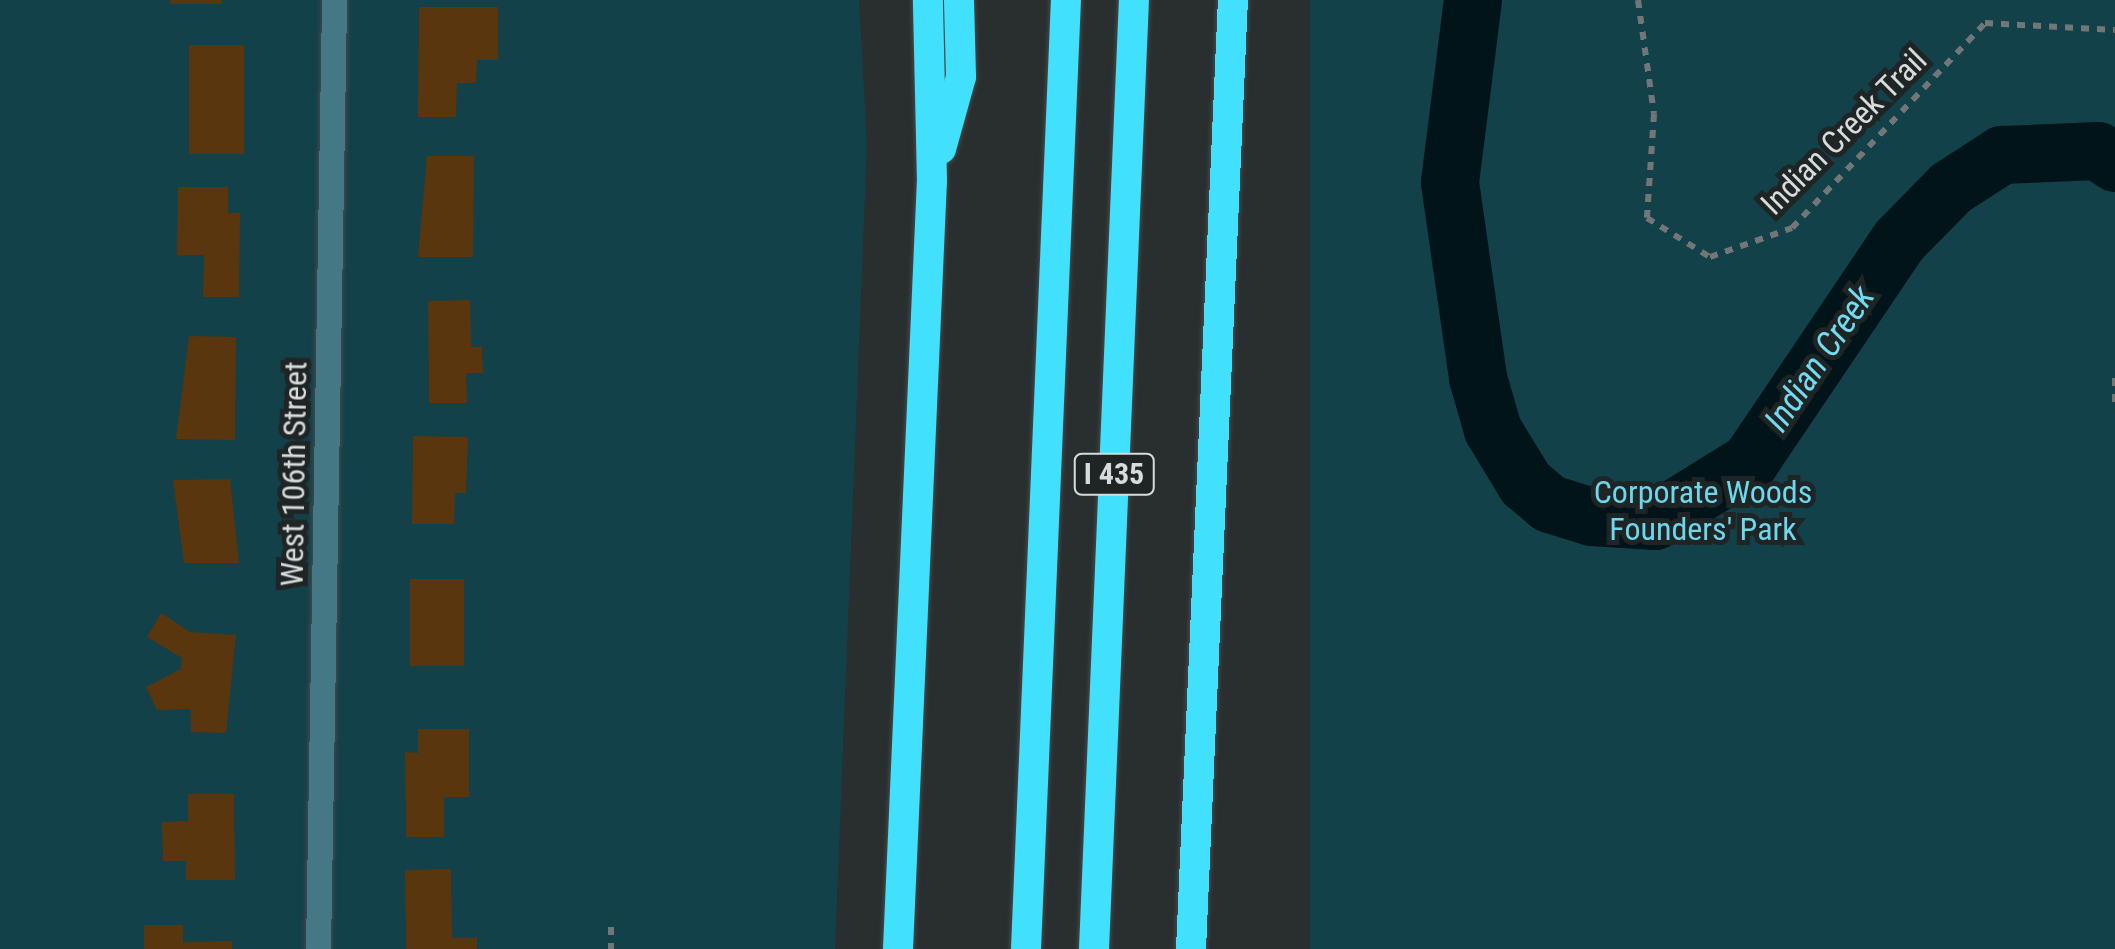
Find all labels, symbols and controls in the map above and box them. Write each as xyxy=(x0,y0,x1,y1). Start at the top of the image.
street label: Indian Creek Trail xyxy=(1753,41,1935,223)
water label: Indian Creek xyxy=(1756,278,1884,440)
street label: West 106th Street xyxy=(273,361,315,587)
road number: I 435 xyxy=(1072,449,1156,499)
park label: Corporate Woods Founders' Park xyxy=(1594,474,1812,549)

